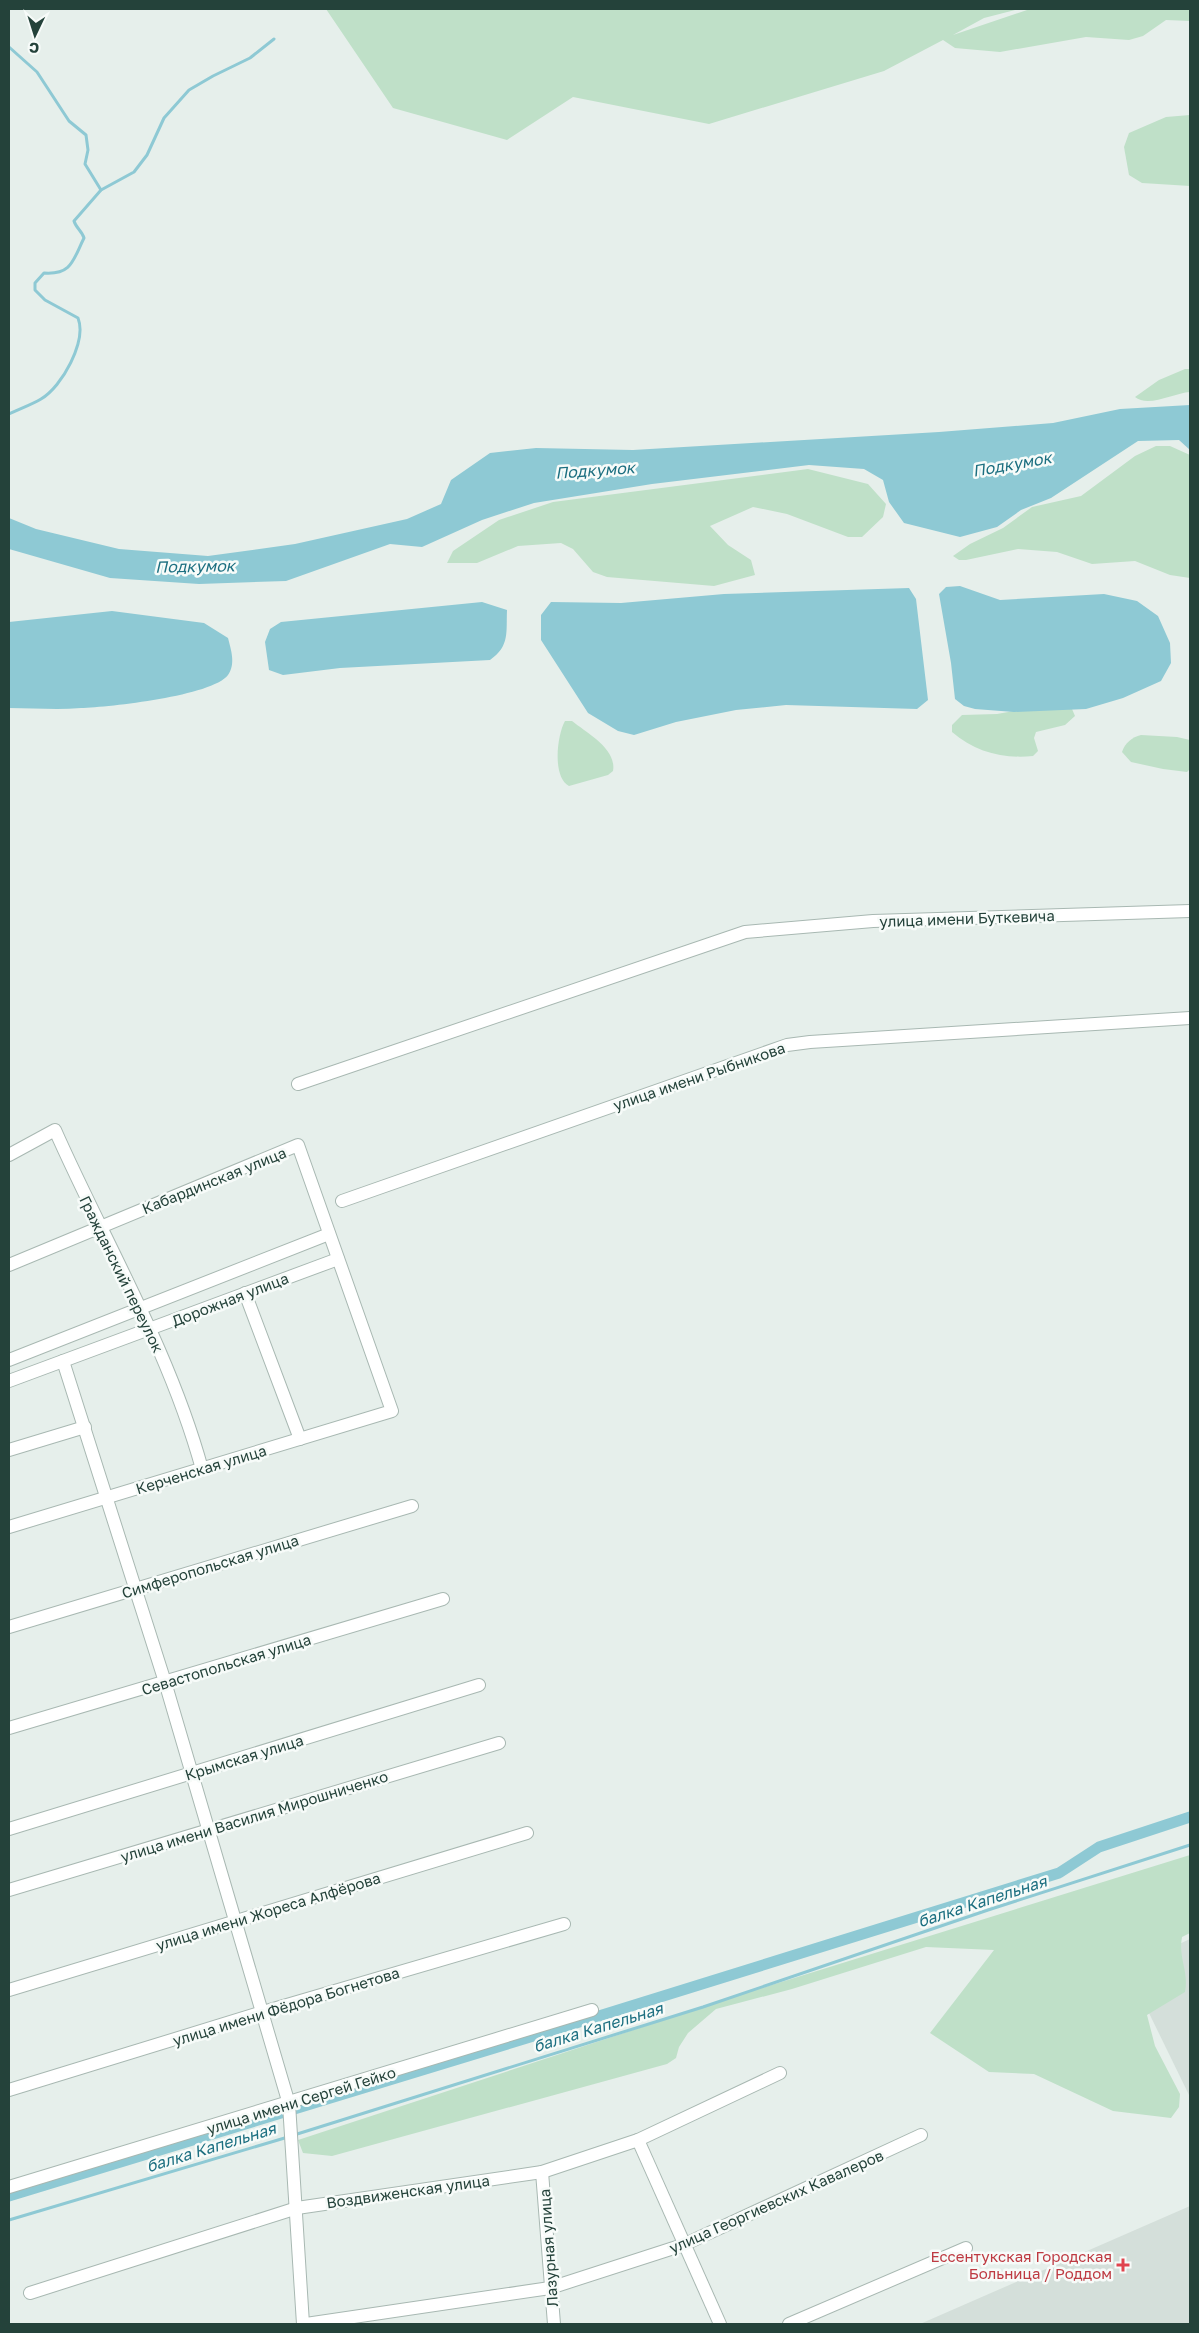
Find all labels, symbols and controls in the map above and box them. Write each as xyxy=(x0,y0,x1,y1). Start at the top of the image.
north arrow xyxy=(10,10,60,60)
text: С xyxy=(28,40,40,57)
water label: Подкумок xyxy=(971,447,1055,481)
water label: Подкумок xyxy=(555,457,637,483)
water label: Подкумок xyxy=(155,555,237,577)
street label: улица имени Буткевича xyxy=(879,906,1055,930)
street label: улица имени Рыбникова xyxy=(611,1038,787,1114)
street label: Кабардинская улица xyxy=(139,1143,289,1217)
street label: Гражданский переулок xyxy=(76,1193,168,1356)
street label: Дорожная улица xyxy=(169,1268,291,1330)
street label: Керченская улица xyxy=(133,1441,269,1497)
street label: Симферопольская улица xyxy=(119,1530,301,1602)
street label: Севастопольская улица xyxy=(139,1630,313,1698)
street label: Крымская улица xyxy=(183,1730,305,1784)
street label: улица имени Василия Мирошниченко xyxy=(118,1767,390,1865)
street label: улица имени Жореса Алфёрова xyxy=(154,1868,382,1954)
water label: балка Капельная xyxy=(915,1870,1050,1931)
street label: улица имени Фёдора Богнетова xyxy=(170,1963,402,2049)
water label: балка Капельная xyxy=(531,1998,666,2056)
street label: улица имени Сергей Гейко xyxy=(204,2063,398,2137)
water label: балка Капельная xyxy=(144,2118,279,2176)
street label: улица Георгиевских Кавалеров xyxy=(666,2145,886,2257)
street label: Воздвиженская улица xyxy=(325,2171,491,2211)
street label: Лазурная улица xyxy=(535,2188,561,2308)
place label: Ессентукская Городская Больница / Роддом xyxy=(930,2247,1112,2282)
marker: Ессентукская Городская Больница / Роддом xyxy=(1116,2258,1130,2272)

